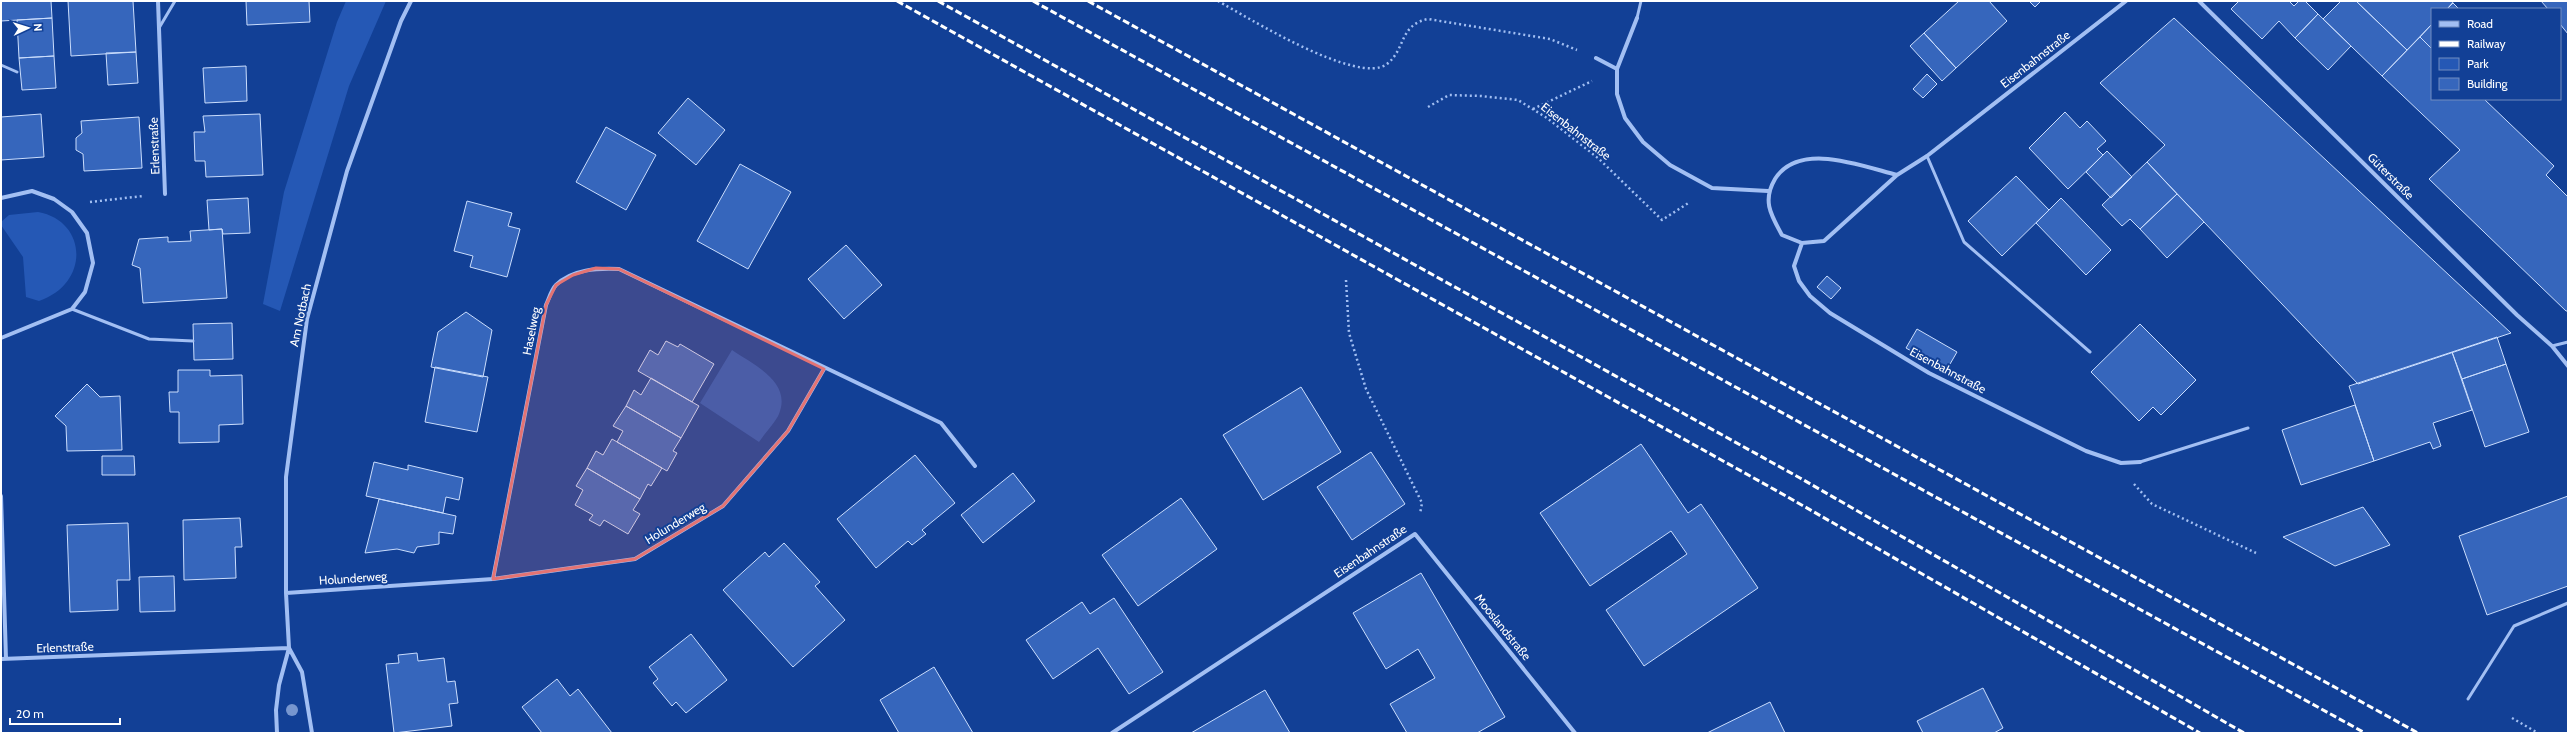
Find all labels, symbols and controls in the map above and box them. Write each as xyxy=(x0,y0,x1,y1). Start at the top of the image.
north arrow xyxy=(8,8,48,48)
legend xyxy=(2431,8,2561,100)
text: Road xyxy=(2467,16,2493,31)
text: N xyxy=(31,23,45,32)
street label: Eisenbahnstraße xyxy=(1997,27,2073,91)
text: Railway xyxy=(2467,36,2505,51)
text: Park xyxy=(2467,56,2489,71)
text: Building xyxy=(2467,76,2509,91)
street label: Eisenbahnstraße xyxy=(1538,99,1614,163)
street label: Erlenstraße xyxy=(146,117,162,175)
street label: Güterstraße xyxy=(2365,150,2417,202)
street label: Am Notbach xyxy=(286,282,314,348)
street label: Haselweg xyxy=(519,305,543,356)
street label: Eisenbahnstraße xyxy=(1907,344,1989,396)
street label: Holunderweg xyxy=(642,499,709,547)
street label: Eisenbahnstraße xyxy=(1331,521,1409,581)
street label: Holunderweg xyxy=(319,568,389,588)
street label: Mooslandstraße xyxy=(1472,591,1534,663)
street label: Erlenstraße xyxy=(36,639,94,655)
scale bar xyxy=(10,700,120,726)
text: 20 m xyxy=(16,706,44,721)

